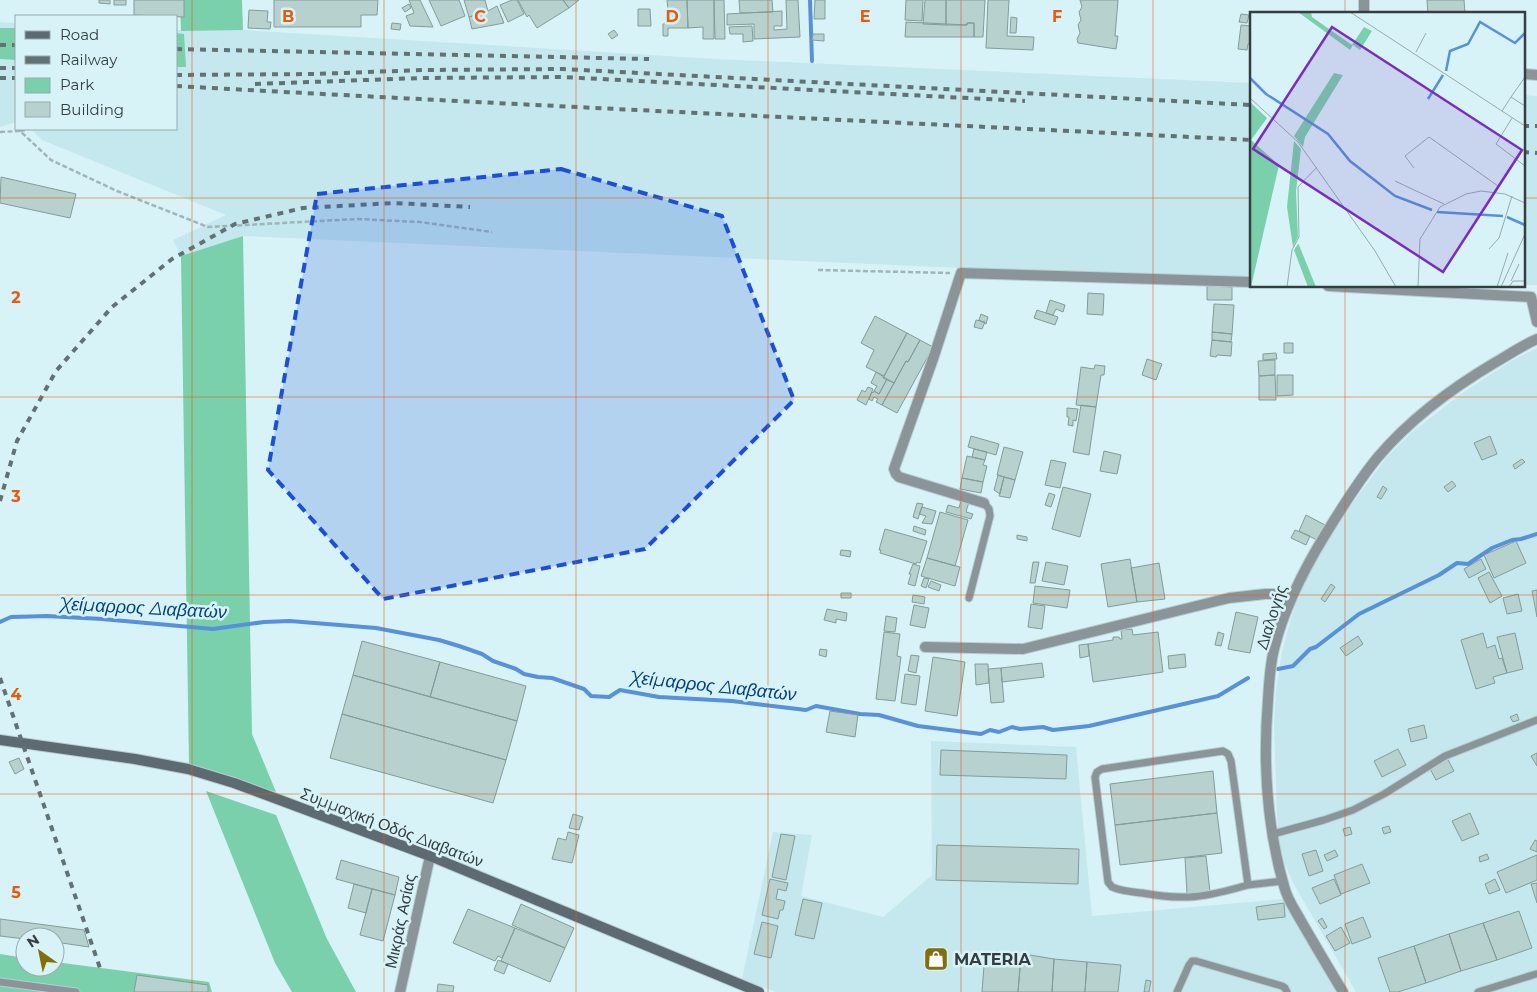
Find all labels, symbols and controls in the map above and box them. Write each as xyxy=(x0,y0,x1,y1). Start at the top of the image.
text: B xyxy=(282,7,294,26)
text: C xyxy=(474,7,486,26)
text: D xyxy=(665,7,679,26)
text: E xyxy=(860,7,870,26)
text: F xyxy=(1052,7,1062,26)
inset map xyxy=(1250,12,1524,288)
legend xyxy=(15,15,178,130)
text: Road xyxy=(60,25,99,44)
text: Railway xyxy=(60,50,118,69)
text: Park xyxy=(60,75,94,94)
text: Building xyxy=(60,100,124,119)
text: 2 xyxy=(11,288,21,307)
text: 3 xyxy=(10,487,21,506)
street label: Διαλογής xyxy=(1252,582,1291,652)
water label: Χείμαρρος Διαβατών xyxy=(58,593,227,623)
water label: Χείμαρρος Διαβατών xyxy=(627,666,798,706)
text: 4 xyxy=(10,685,22,704)
street label: Συμμαχική Οδός Διαβατών xyxy=(298,784,486,871)
street label: Μικράς Ασίας xyxy=(381,872,420,970)
text: 5 xyxy=(11,883,21,902)
north arrow xyxy=(15,927,65,977)
text: N xyxy=(23,930,43,952)
shop icon: MATERIA xyxy=(923,946,949,972)
place label: MATERIA xyxy=(954,950,1032,969)

